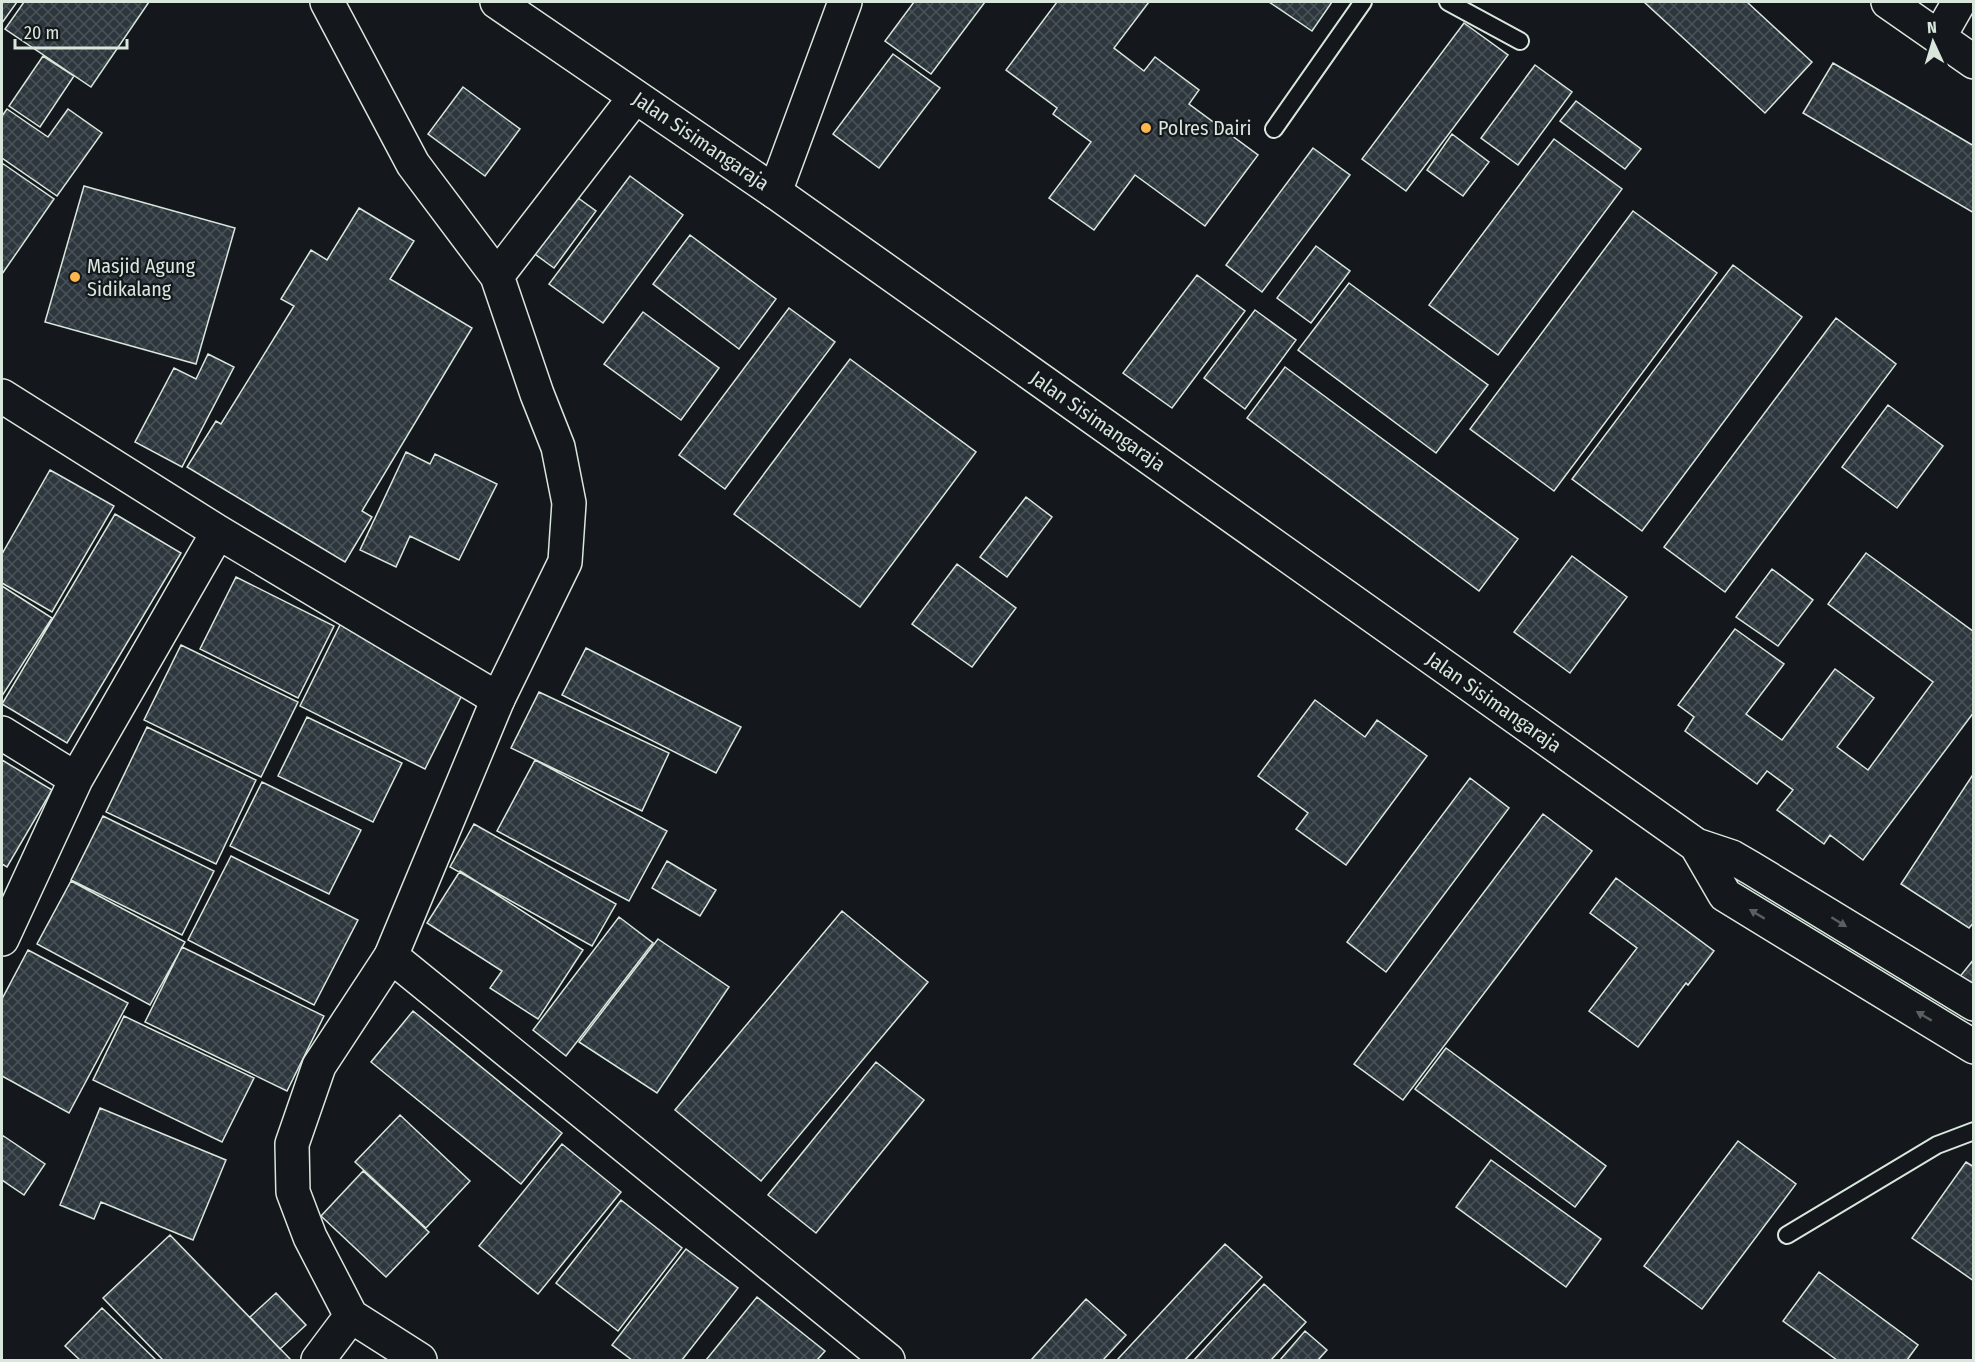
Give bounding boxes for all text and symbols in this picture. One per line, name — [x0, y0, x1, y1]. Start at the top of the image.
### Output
scale bar — [15, 12, 128, 50]
north arrow — [1903, 12, 1963, 72]
text: N — [1927, 18, 1937, 37]
text: 20 m — [24, 22, 59, 44]
street label: Jalan Sisimangaraja — [628, 87, 774, 195]
place label: Polres Dairi — [1158, 116, 1251, 140]
marker: Polres Dairi — [1139, 121, 1153, 135]
place label: Masjid Agung Sidikalang — [87, 254, 196, 301]
marker: Masjid Agung Sidikalang — [68, 270, 82, 284]
street label: Jalan Sisimangaraja — [1026, 366, 1170, 476]
street label: Jalan Sisimangaraja — [1422, 647, 1566, 757]
one-way arrow — [1749, 909, 1765, 920]
one-way arrow — [1831, 916, 1847, 927]
one-way arrow — [1916, 1011, 1932, 1022]

